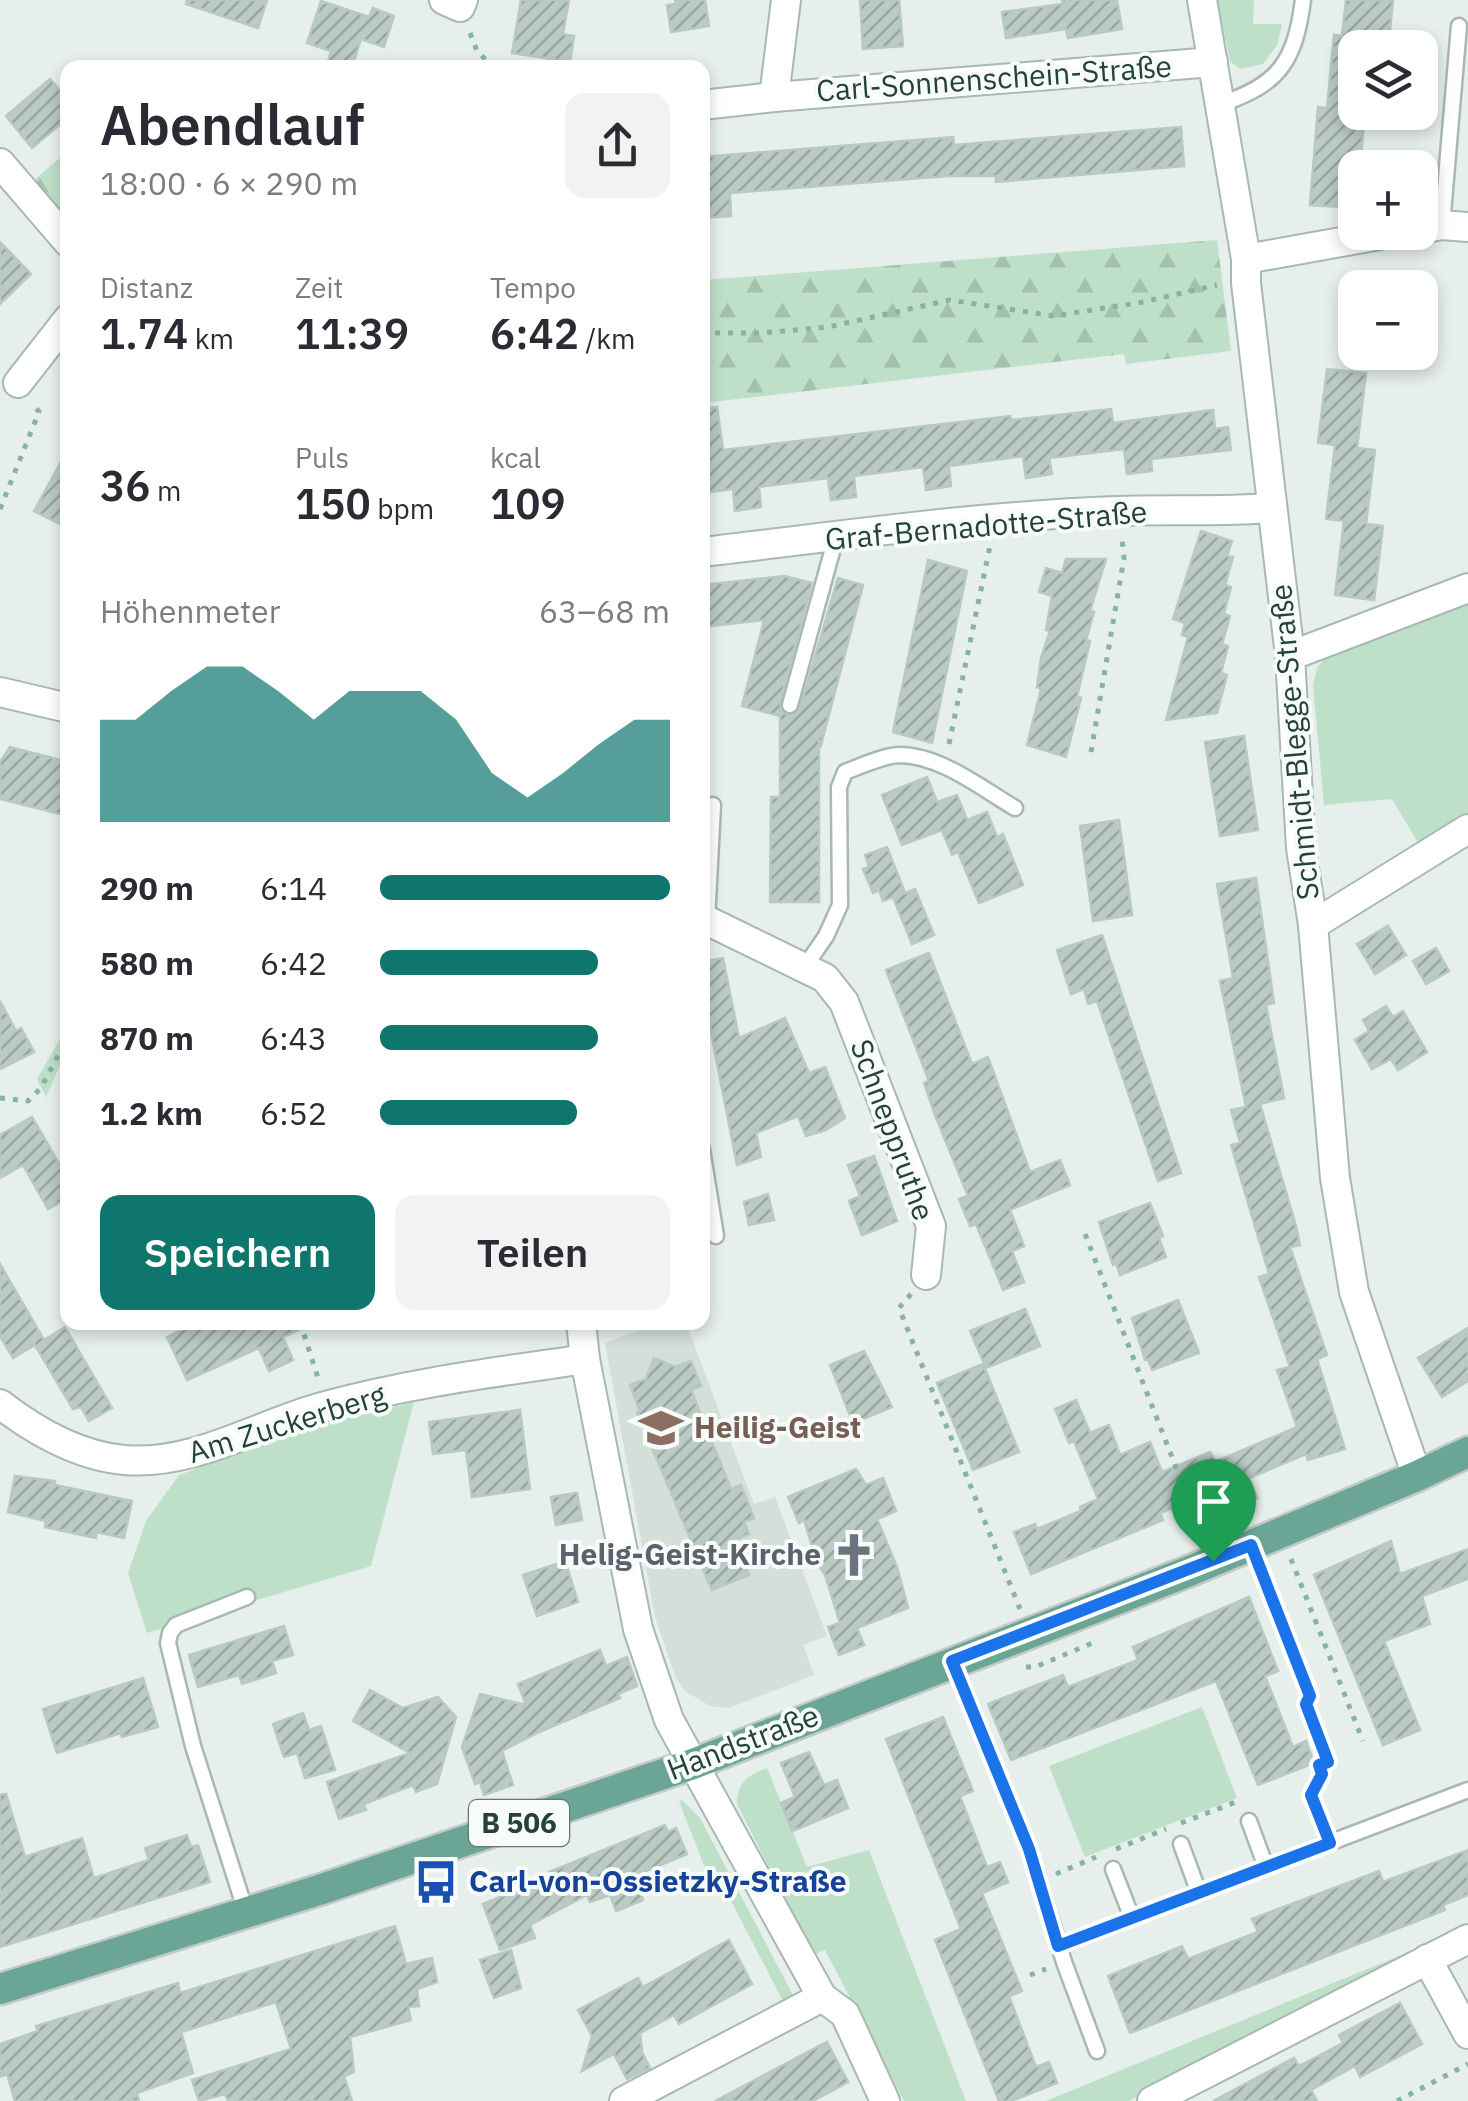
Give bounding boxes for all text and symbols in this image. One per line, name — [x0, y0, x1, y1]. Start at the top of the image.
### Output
map controls — [1338, 30, 1438, 370]
button: layers — [1338, 30, 1438, 130]
street label: Carl-Sonnenschein-Straße — [815, 46, 1173, 109]
text: Abendlauf — [100, 89, 365, 160]
button: share — [565, 93, 670, 198]
button: + — [1338, 150, 1438, 250]
text: 18:00 · 6 × 290 m — [100, 162, 358, 204]
text: Distanz — [100, 269, 193, 306]
text: Zeit — [295, 269, 343, 306]
text: Tempo — [490, 269, 576, 306]
button: − — [1338, 270, 1438, 370]
text: 1.74 — [100, 306, 188, 361]
text: 11:39 — [295, 306, 409, 361]
text: 6:42 — [490, 306, 579, 361]
text: km — [188, 320, 234, 357]
text: /km — [579, 320, 636, 357]
text: Puls — [295, 439, 349, 476]
text: kcal — [490, 439, 541, 476]
text: 36 — [100, 458, 150, 513]
text: m — [150, 472, 181, 509]
text: 150 — [295, 476, 371, 531]
text: 109 — [490, 476, 566, 531]
text: bpm — [371, 490, 434, 527]
street label: Graf-Bernadotte-Straße — [823, 491, 1149, 558]
street label: Schmidt-Blegge-Straße — [1260, 583, 1327, 902]
text: Höhenmeter — [100, 590, 280, 632]
text: 63–68 m — [539, 590, 670, 632]
text: 290 m — [100, 867, 194, 909]
text: 6:14 — [260, 867, 327, 909]
text: 580 m — [100, 942, 194, 984]
text: 6:42 — [260, 942, 327, 984]
text: 870 m — [100, 1017, 194, 1059]
text: 6:43 — [260, 1017, 327, 1059]
street label: Schneppruthe — [843, 1034, 944, 1225]
text: 1.2 km — [100, 1092, 203, 1134]
text: 6:52 — [260, 1092, 327, 1134]
button: Speichern — [100, 1195, 375, 1310]
button: Teilen — [395, 1195, 670, 1310]
street label: Am Zuckerberg — [183, 1374, 390, 1471]
school or university icon: Heilig-Geist — [637, 1404, 685, 1452]
place label: Heilig-Geist — [694, 1407, 861, 1446]
pin — [1171, 1459, 1256, 1562]
icon: arrive — [1186, 1474, 1241, 1529]
church icon: Helig-Geist-Kirche — [830, 1531, 878, 1579]
place label: Helig-Geist-Kirche — [559, 1534, 821, 1573]
street label: Handstraße — [661, 1695, 824, 1788]
road number: B 506 — [469, 1800, 569, 1846]
bus stop icon: Carl-von-Ossietzky-Straße — [412, 1858, 460, 1906]
place label: Carl-von-Ossietzky-Straße — [469, 1861, 847, 1900]

